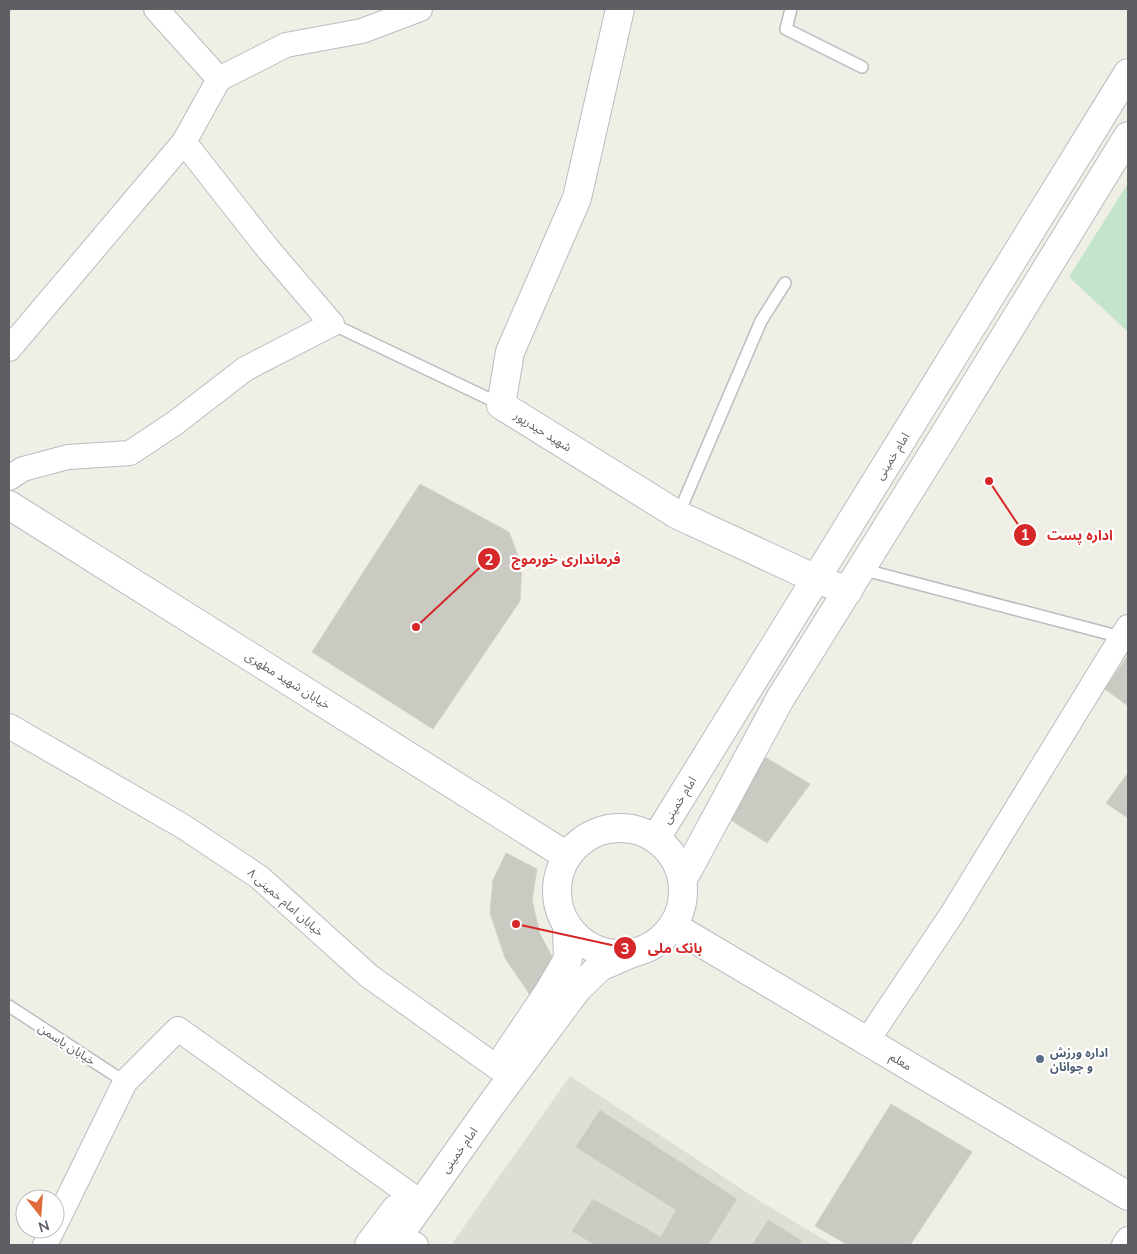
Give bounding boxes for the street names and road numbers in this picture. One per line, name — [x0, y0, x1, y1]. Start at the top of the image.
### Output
street label: شهید حیدرپور — [510, 407, 575, 456]
street label: امام خمینی — [872, 429, 914, 484]
street label: خیابان شهید مطهری — [243, 648, 333, 712]
street label: امام خمینی — [659, 773, 701, 828]
street label: خیابان امام خمینی ۸ — [243, 865, 327, 941]
street label: خیابان یاسمن — [36, 1020, 98, 1068]
street label: معلم — [886, 1049, 915, 1075]
street label: امام خمینی — [437, 1124, 482, 1177]

